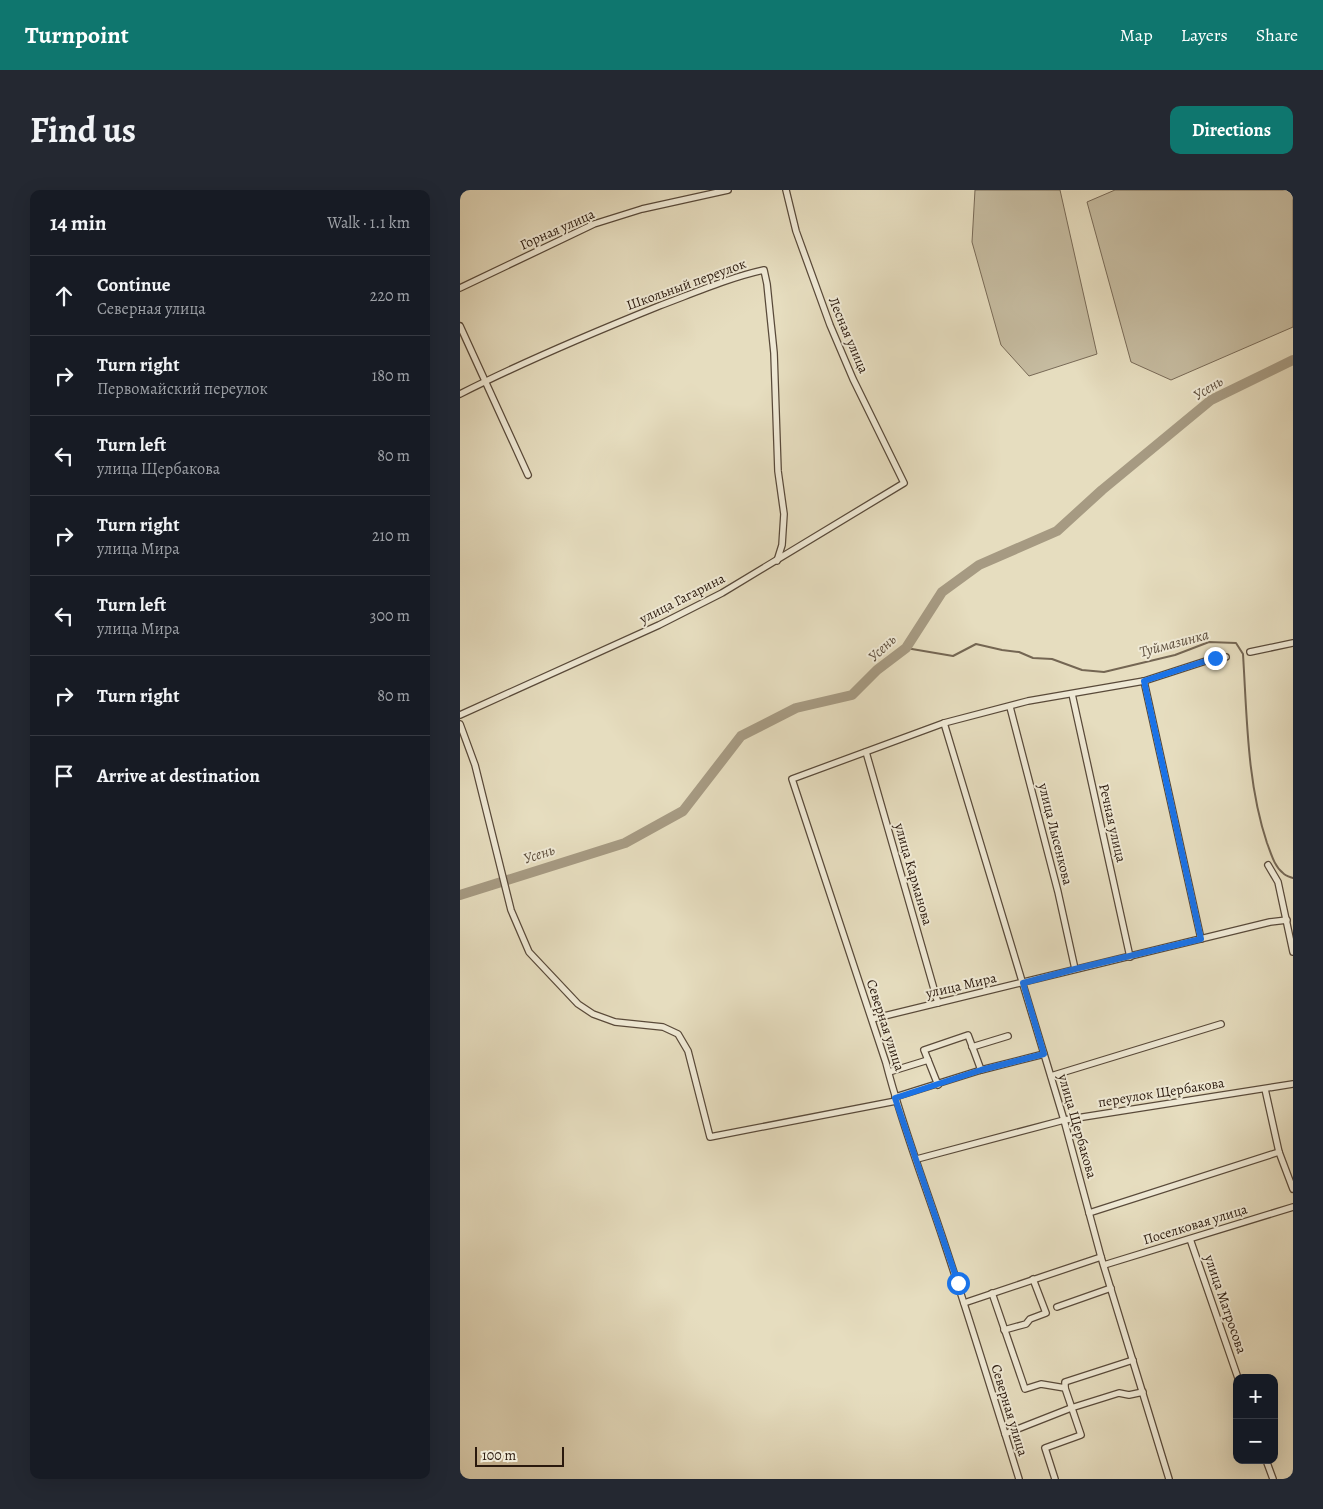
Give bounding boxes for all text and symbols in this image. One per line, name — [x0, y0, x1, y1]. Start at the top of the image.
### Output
text: Turnpoint — [25, 19, 129, 51]
text: Map — [1120, 23, 1153, 47]
text: Layers — [1181, 23, 1228, 47]
text: Share — [1256, 23, 1298, 47]
text: Find us — [30, 106, 136, 154]
button: Directions — [1170, 106, 1293, 154]
street label: Горная улица — [517, 204, 598, 254]
text: 14 min — [50, 209, 107, 237]
text: Walk · 1.1 km — [327, 212, 410, 234]
street label: Школьный переулок — [624, 254, 749, 315]
text: Continue — [97, 272, 171, 298]
icon: ahead — [50, 282, 78, 310]
text: 220 m — [370, 285, 410, 307]
street label: Лесная улица — [824, 294, 873, 377]
text: Северная улица — [97, 298, 206, 320]
text: Turn right — [97, 352, 179, 378]
icon: right — [50, 362, 78, 390]
text: 180 m — [372, 365, 410, 387]
water label: Усень — [1189, 371, 1227, 405]
text: Первомайский переулок — [97, 378, 268, 400]
text: Turn left — [97, 432, 166, 458]
icon: left — [50, 442, 78, 470]
text: 80 m — [377, 445, 410, 467]
text: улица Щербакова — [97, 458, 220, 480]
text: Turn right — [97, 512, 179, 538]
icon: right — [50, 522, 78, 550]
text: 210 m — [372, 525, 410, 547]
text: улица Мира — [97, 538, 180, 560]
street label: улица Гагарина — [635, 569, 729, 629]
text: Turn left — [97, 592, 166, 618]
icon: left — [50, 602, 78, 630]
text: 300 m — [370, 605, 410, 627]
text: улица Мира — [97, 618, 180, 640]
water label: Туймазинка — [1137, 624, 1211, 662]
water label: Усень — [864, 630, 900, 666]
route end — [1204, 647, 1227, 670]
icon: right — [50, 682, 78, 710]
text: Turn right — [97, 683, 179, 709]
text: 80 m — [377, 685, 410, 707]
icon: arrive — [50, 762, 78, 790]
text: Arrive at destination — [97, 763, 260, 789]
street label: улица Лысенкова — [1033, 780, 1077, 888]
street label: Речная улица — [1094, 782, 1131, 865]
street label: улица Карманова — [890, 820, 937, 928]
water label: Усень — [521, 840, 557, 868]
street label: улица Мира — [923, 968, 999, 1003]
street label: Северная улица — [862, 977, 909, 1074]
street label: улица Щербакова — [1053, 1071, 1102, 1181]
street label: переулок Щербакова — [1097, 1073, 1226, 1112]
street label: Поселковая улица — [1141, 1199, 1250, 1249]
street label: улица Матросова — [1199, 1251, 1252, 1357]
route start — [947, 1272, 970, 1295]
street label: Северная улица — [987, 1362, 1033, 1459]
map controls — [1233, 1374, 1278, 1464]
button: + — [1233, 1374, 1278, 1419]
button: − — [1233, 1419, 1278, 1464]
scale bar — [475, 1444, 564, 1467]
text: 100 m — [482, 1446, 516, 1465]

